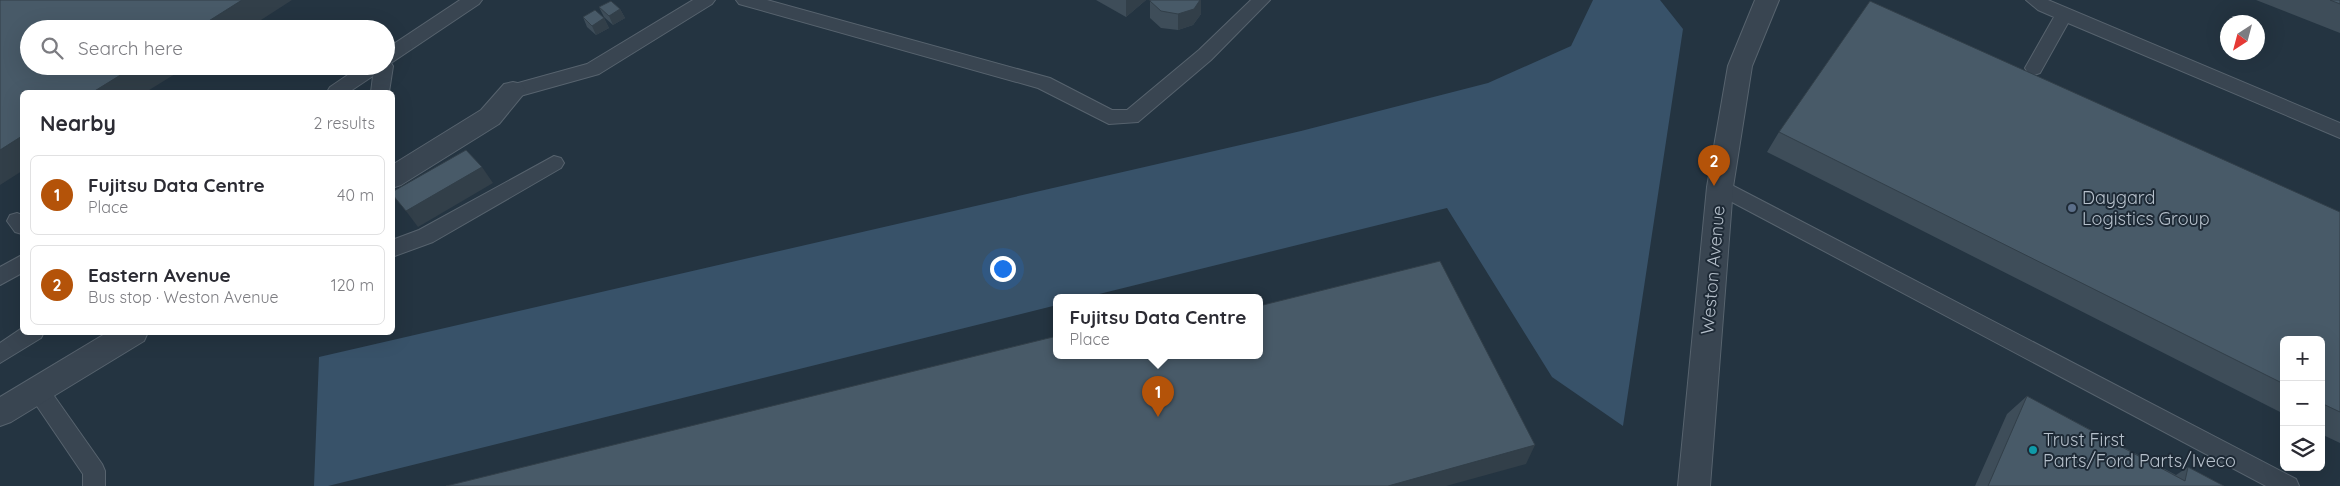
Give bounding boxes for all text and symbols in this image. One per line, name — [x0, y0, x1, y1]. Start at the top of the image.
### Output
north arrow — [2220, 15, 2265, 60]
search box — [20, 20, 395, 75]
icon: search — [38, 34, 66, 62]
text: Search here — [78, 36, 183, 60]
text: Nearby — [40, 110, 116, 136]
text: 2 results — [313, 113, 375, 133]
pin: 2 — [1698, 145, 1730, 186]
text: Fujitsu Data Centre — [88, 173, 265, 197]
text: 1 — [54, 185, 60, 205]
text: 40 m — [337, 185, 374, 205]
place label: Daygard Logistics Group — [2082, 186, 2210, 230]
text: Place — [88, 197, 128, 217]
marker: Daygard Logistics Group — [2066, 202, 2078, 214]
street label: Weston Avenue — [1695, 204, 1730, 335]
your location — [990, 256, 1016, 282]
text: Eastern Avenue — [88, 263, 231, 287]
text: 2 — [52, 275, 62, 295]
text: 120 m — [331, 275, 374, 295]
text: Bus stop · Weston Avenue — [88, 287, 279, 307]
popup — [1053, 294, 1263, 359]
text: Fujitsu Data Centre — [1070, 305, 1246, 329]
text: Place — [1070, 329, 1110, 349]
map controls — [2280, 336, 2325, 471]
button: + — [2280, 336, 2325, 381]
pin: 1 — [1142, 376, 1174, 417]
button: − — [2280, 381, 2325, 426]
button: layers — [2280, 426, 2325, 471]
place label: Trust First Parts/Ford Parts/Iveco — [2043, 428, 2236, 472]
marker: Trust First Parts/Ford Parts/Iveco — [2027, 444, 2039, 456]

